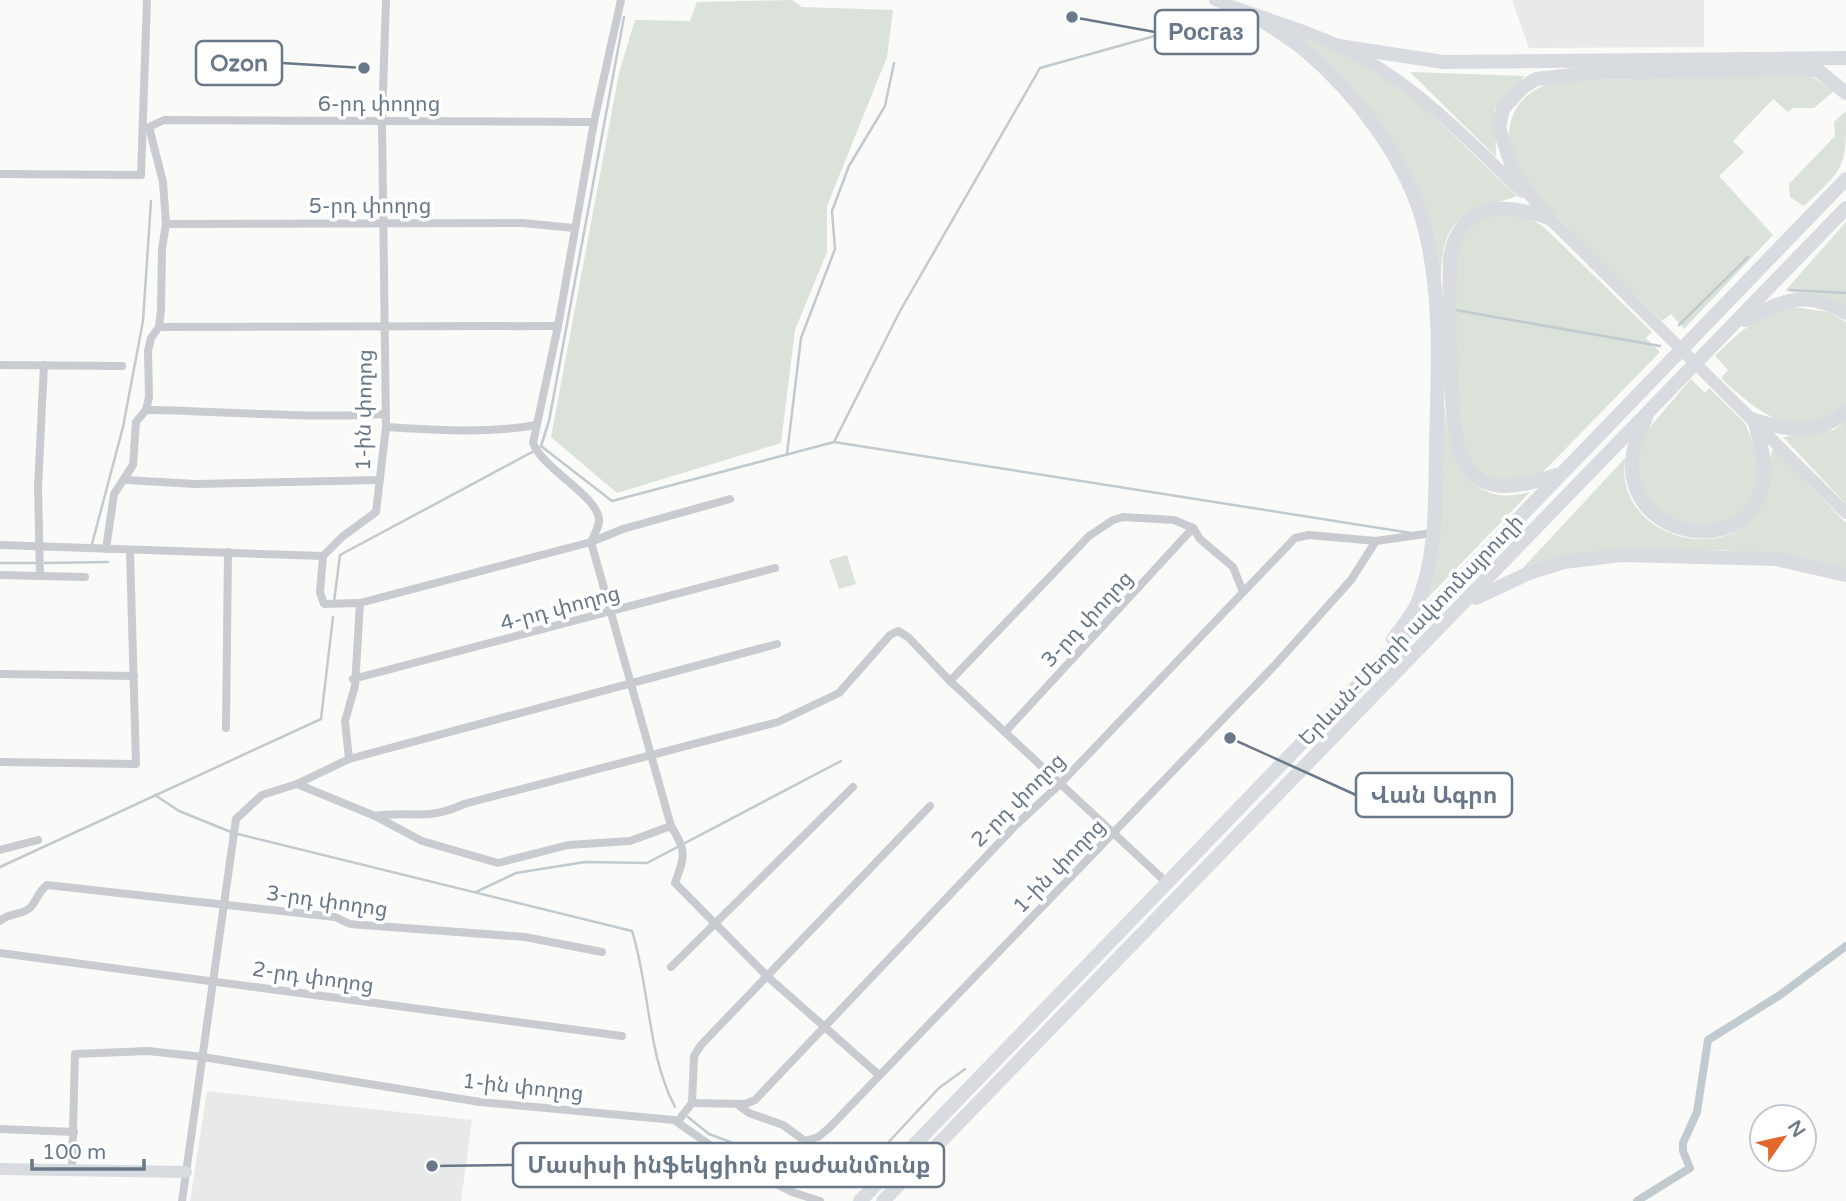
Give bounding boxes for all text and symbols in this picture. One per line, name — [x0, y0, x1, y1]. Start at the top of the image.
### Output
callout: Росгаз — [1155, 10, 1258, 54]
text: Росгаз — [1168, 19, 1244, 47]
callout: Ozon — [196, 41, 282, 85]
text: Ozon — [210, 50, 268, 78]
street label: 6-րդ փողոց — [318, 92, 440, 117]
street label: 5-րդ փողոց — [309, 194, 431, 219]
street label: 1-ին փողոց — [351, 349, 378, 471]
street label: Երևան-Մեղրի ավտոմայրուղի — [1294, 510, 1529, 751]
street label: 3-րդ փողոց — [1036, 566, 1138, 673]
street label: 4-րդ փողոց — [498, 581, 623, 636]
street label: 2-րդ փողոց — [966, 748, 1070, 852]
callout: Վան Ագրո — [1356, 773, 1512, 817]
text: Վան Ագրո — [1370, 782, 1498, 810]
street label: 1-ին փողոց — [1008, 814, 1111, 919]
street label: 3-րդ փողոց — [265, 881, 389, 922]
street label: 2-րդ փողոց — [251, 957, 375, 998]
street label: 1-ին փողոց — [461, 1069, 585, 1106]
north arrow — [1748, 1103, 1818, 1173]
text: N — [1783, 1117, 1810, 1142]
scale bar — [32, 1128, 144, 1172]
text: 100 m — [42, 1140, 106, 1165]
callout: Մասիսի ինֆեկցիոն բաժանմունք — [513, 1143, 944, 1187]
text: Մասիսի ինֆեկցիոն բաժանմունք — [527, 1152, 931, 1180]

